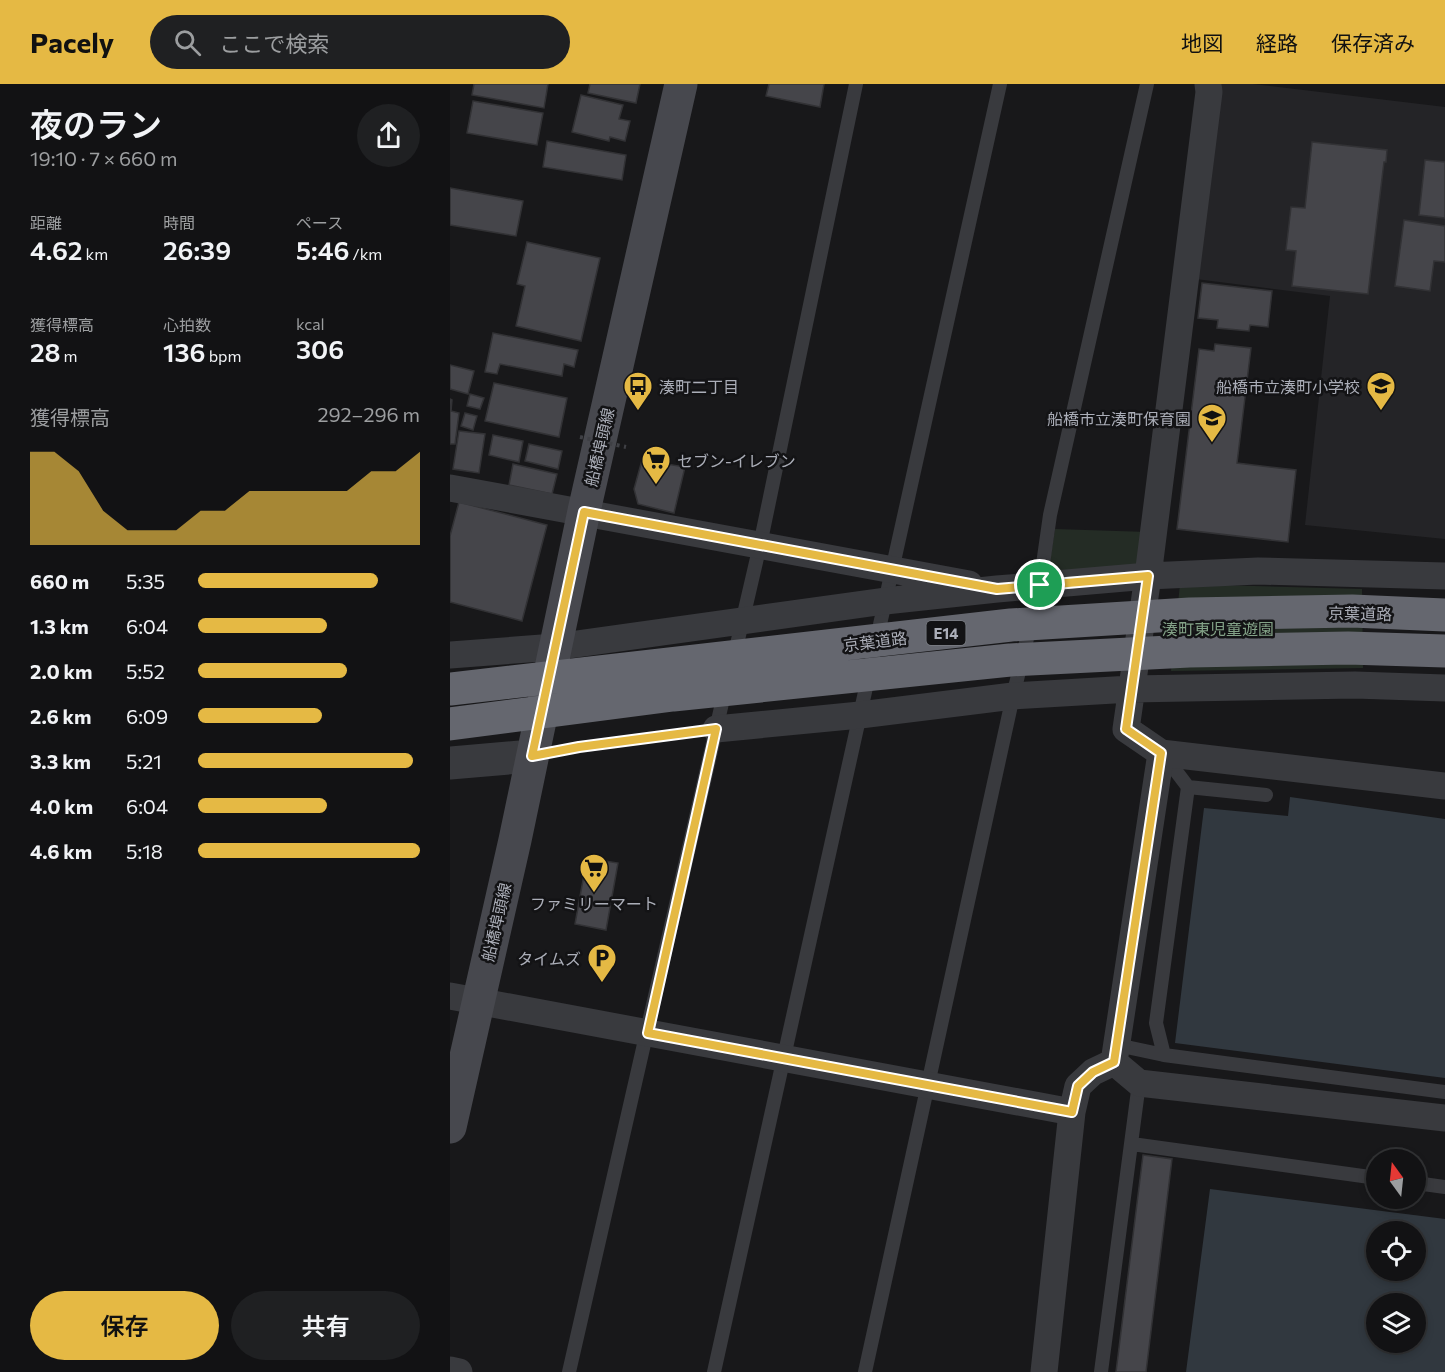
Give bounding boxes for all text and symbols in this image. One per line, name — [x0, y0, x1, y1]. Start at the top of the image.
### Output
search box — [150, 15, 570, 69]
text: Pacely — [30, 25, 114, 59]
icon: search — [171, 26, 204, 59]
text: ここで検索 — [219, 30, 329, 57]
text: 地図 — [1181, 30, 1223, 55]
text: 経路 — [1256, 30, 1298, 55]
text: 保存済み — [1331, 30, 1415, 55]
text: 夜のラン — [30, 103, 162, 144]
button: share — [357, 104, 420, 167]
text: 19:10 · 7 × 660 m — [30, 146, 178, 170]
text: 距離 — [30, 213, 62, 232]
text: 時間 — [163, 213, 195, 232]
text: ペース — [296, 213, 343, 232]
text: 4.62 — [30, 234, 82, 265]
text: 26:39 — [163, 234, 231, 265]
text: 5:46 — [296, 234, 350, 265]
text: km — [82, 244, 108, 263]
text: /km — [350, 244, 382, 263]
text: kcal — [296, 314, 325, 333]
text: 獲得標高 — [30, 315, 94, 334]
text: 心拍数 — [163, 315, 211, 334]
text: 306 — [296, 333, 344, 364]
text: 28 — [30, 336, 61, 367]
text: 136 — [163, 336, 206, 367]
text: m — [61, 346, 78, 365]
text: bpm — [206, 346, 242, 365]
bus stop icon: 湊町二丁目 — [622, 370, 654, 412]
school or university icon: 船橋市立湊町小学校 — [1365, 370, 1397, 412]
place label: 湊町二丁目 — [659, 377, 739, 396]
place label: 船橋市立湊町小学校 — [1216, 377, 1360, 396]
text: 292–296 m — [317, 402, 420, 426]
school or university icon: 船橋市立湊町保育園 — [1196, 402, 1228, 444]
text: 獲得標高 — [30, 405, 110, 429]
street label: 船橋埠頭線 — [581, 406, 617, 488]
place label: 船橋市立湊町保育園 — [1047, 409, 1191, 428]
supermarket icon: セブン-イレブン — [640, 444, 672, 486]
place label: セブン-イレブン — [677, 451, 796, 470]
pin — [1014, 559, 1065, 610]
icon: arrive — [1023, 568, 1056, 601]
text: 660 m — [30, 569, 89, 593]
text: 5:35 — [126, 569, 165, 593]
street label: 京葉道路 — [1328, 603, 1392, 623]
text: 1.3 km — [30, 614, 89, 638]
text: 6:04 — [126, 614, 168, 638]
park label: 湊町東児童遊園 — [1162, 619, 1274, 638]
road number: E14 — [926, 621, 966, 645]
street label: 京葉道路 — [842, 628, 908, 654]
text: 2.0 km — [30, 659, 92, 683]
text: 5:52 — [126, 659, 165, 683]
text: 2.6 km — [30, 704, 91, 728]
text: 6:09 — [126, 704, 168, 728]
text: 3.3 km — [30, 749, 91, 773]
text: 5:21 — [126, 749, 162, 773]
text: 4.0 km — [30, 794, 93, 818]
text: 6:04 — [126, 794, 168, 818]
text: 4.6 km — [30, 839, 92, 863]
text: 5:18 — [126, 839, 163, 863]
supermarket icon: ファミリーマート — [578, 852, 610, 894]
street label: 船橋埠頭線 — [478, 881, 514, 963]
place label: ファミリーマート — [530, 894, 658, 913]
parking icon: タイムズ — [586, 942, 618, 984]
place label: タイムズ — [517, 949, 581, 968]
north arrow — [1366, 1149, 1426, 1209]
map controls — [1366, 1149, 1426, 1353]
button: locate — [1366, 1221, 1426, 1281]
button: 保存 — [30, 1291, 219, 1360]
button: 共有 — [231, 1291, 420, 1360]
button: layers — [1366, 1293, 1426, 1353]

